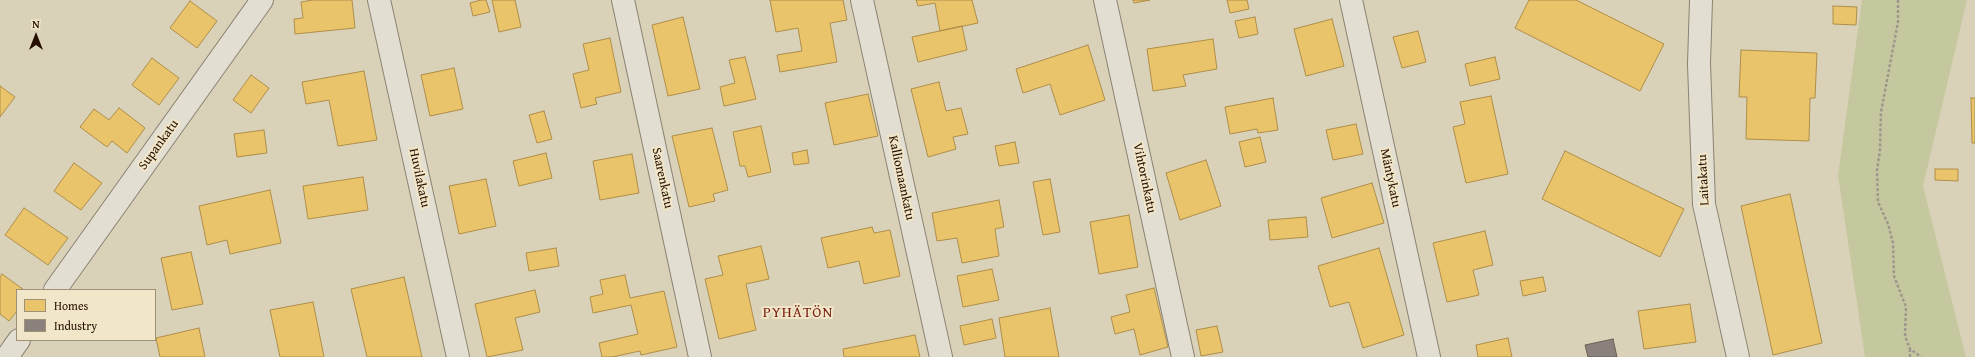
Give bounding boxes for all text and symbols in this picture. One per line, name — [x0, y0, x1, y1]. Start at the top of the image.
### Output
north arrow — [16, 16, 56, 56]
text: N — [32, 16, 40, 32]
street label: Supankatu — [136, 117, 182, 173]
street label: Kalliomaankatu — [884, 134, 918, 222]
street label: Vihtorinkatu — [1129, 141, 1159, 215]
street label: Saarenkatu — [648, 146, 676, 210]
street label: Huvilakatu — [405, 147, 433, 209]
street label: Mäntykatu — [1376, 147, 1404, 209]
street label: Laitakatu — [1695, 154, 1713, 206]
legend — [16, 289, 156, 341]
text: Homes — [54, 297, 88, 314]
district label: PYHÄTÖN — [763, 304, 833, 322]
text: Industry — [54, 317, 97, 334]

